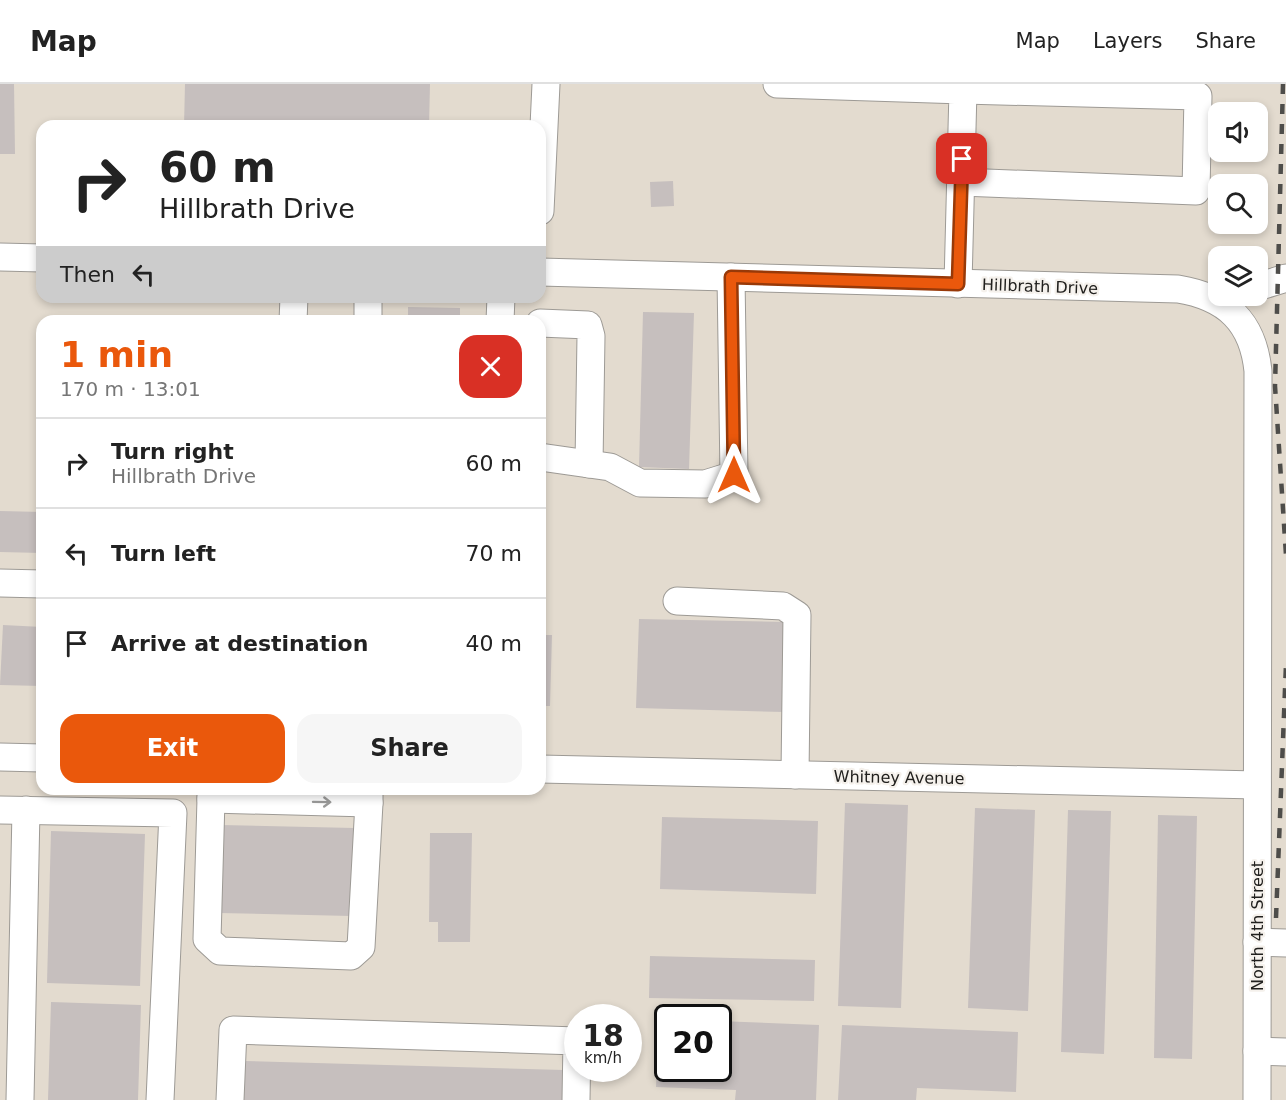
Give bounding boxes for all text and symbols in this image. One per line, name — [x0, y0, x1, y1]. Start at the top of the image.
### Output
text: Map — [30, 25, 97, 58]
text: Map — [1016, 29, 1060, 53]
text: Layers — [1093, 29, 1162, 53]
text: Share — [1195, 29, 1256, 53]
map controls — [1208, 102, 1268, 306]
button: sound — [1208, 102, 1268, 162]
pin — [936, 133, 987, 184]
icon: arrive — [945, 142, 978, 175]
text: 60 m — [159, 143, 276, 192]
icon: right — [60, 144, 138, 222]
button: search — [1208, 174, 1268, 234]
text: Hillbrath Drive — [159, 193, 355, 224]
button: layers — [1208, 246, 1268, 306]
icon: left — [127, 258, 160, 291]
text: Then — [60, 262, 115, 287]
street label: Hillbrath Drive — [982, 275, 1098, 298]
text: 1 min — [60, 334, 173, 375]
button: close — [459, 335, 522, 398]
text: 170 m · 13:01 — [60, 377, 201, 401]
text: Turn right — [111, 439, 234, 464]
position arrow — [702, 443, 766, 507]
icon: right — [60, 447, 93, 480]
text: 60 m — [466, 451, 522, 476]
text: Hillbrath Drive — [111, 464, 256, 488]
icon: left — [60, 537, 93, 570]
text: Turn left — [111, 541, 216, 566]
text: 70 m — [466, 541, 522, 566]
icon: arrive — [60, 627, 93, 660]
text: Arrive at destination — [111, 631, 368, 656]
text: 40 m — [466, 631, 522, 656]
button: Exit — [60, 714, 285, 783]
button: Share — [297, 714, 522, 783]
street label: Whitney Avenue — [833, 767, 964, 788]
one-way arrow — [311, 796, 331, 807]
street label: North 4th Street — [1248, 861, 1267, 991]
speed limit sign: 20 — [654, 1004, 732, 1082]
text: 18 — [582, 1018, 624, 1053]
text: km/h — [584, 1049, 622, 1067]

